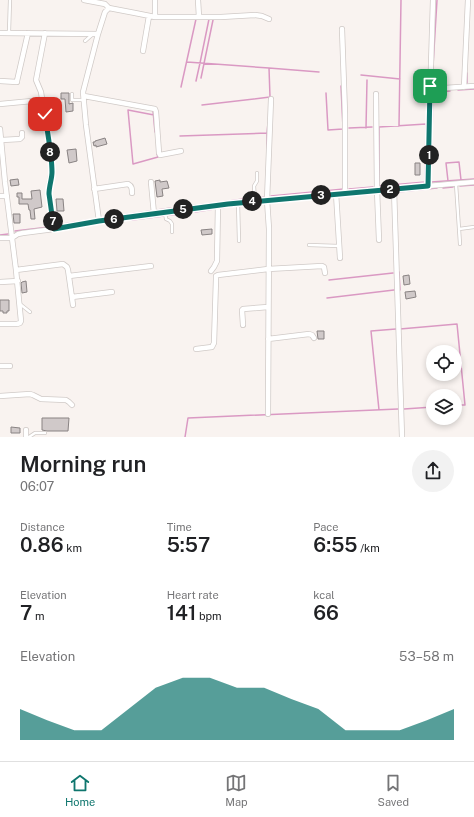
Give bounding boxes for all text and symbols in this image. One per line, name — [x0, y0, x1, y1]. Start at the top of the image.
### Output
pin — [413, 69, 447, 103]
icon: arrive — [419, 75, 441, 97]
pin — [28, 97, 62, 131]
icon: check — [34, 103, 56, 125]
pin: 8 — [40, 142, 60, 162]
pin: 1 — [419, 145, 439, 165]
text: 8 — [46, 146, 54, 158]
text: 1 — [427, 149, 431, 161]
pin: 2 — [380, 179, 400, 199]
text: 2 — [387, 183, 394, 195]
pin: 3 — [311, 185, 331, 205]
text: 3 — [317, 189, 325, 201]
pin: 4 — [242, 191, 262, 211]
text: 4 — [248, 195, 256, 207]
pin: 5 — [173, 199, 193, 219]
text: 5 — [179, 203, 187, 215]
pin: 6 — [104, 209, 124, 229]
pin: 7 — [43, 211, 63, 231]
text: 6 — [110, 213, 118, 225]
text: 7 — [50, 215, 56, 227]
map controls — [426, 345, 462, 425]
button: locate — [426, 345, 462, 381]
button: layers — [426, 389, 462, 425]
button: share — [412, 450, 454, 492]
text: Morning run — [20, 451, 146, 477]
text: 06:07 — [20, 479, 54, 494]
text: Distance — [20, 521, 65, 533]
text: Time — [167, 521, 192, 533]
text: Pace — [313, 521, 338, 533]
text: 0.86 — [20, 533, 64, 557]
text: 5:57 — [167, 533, 210, 557]
text: 6:55 — [313, 533, 358, 557]
text: km — [64, 542, 82, 554]
text: /km — [358, 542, 380, 554]
text: Elevation — [20, 589, 67, 601]
text: Heart rate — [167, 589, 219, 601]
text: kcal — [313, 589, 335, 601]
text: 7 — [20, 601, 32, 625]
text: 141 — [167, 601, 196, 625]
text: 66 — [313, 601, 339, 625]
text: m — [32, 610, 45, 622]
text: bpm — [196, 610, 222, 622]
text: Elevation — [20, 649, 75, 664]
text: 53–58 m — [399, 649, 454, 664]
tab: Home — [65, 772, 95, 808]
tab: Map — [225, 772, 248, 808]
tab: Saved — [378, 772, 409, 808]

